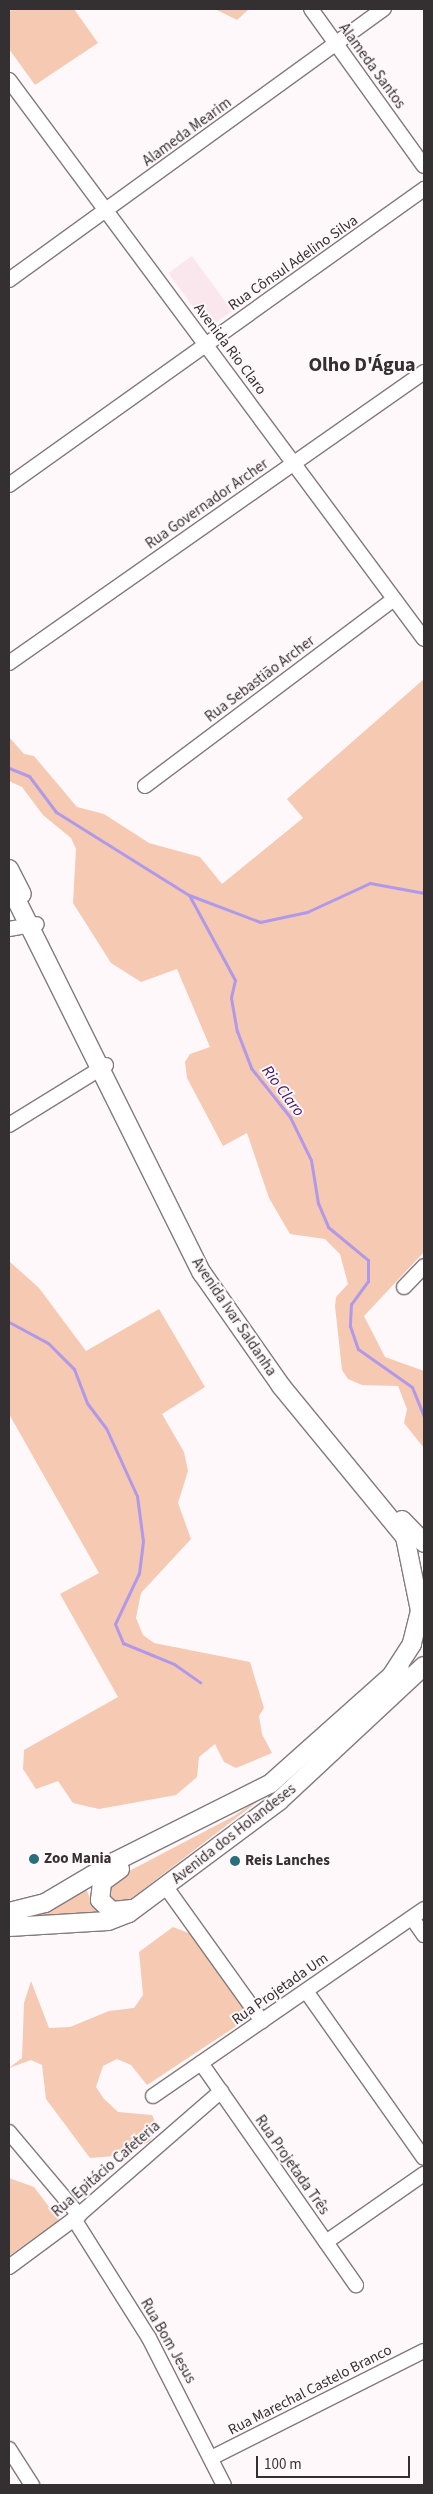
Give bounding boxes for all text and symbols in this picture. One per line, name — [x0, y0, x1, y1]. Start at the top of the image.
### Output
street label: Alameda Santos — [335, 20, 409, 112]
street label: Alameda Mearim — [139, 94, 235, 170]
street label: Rua Cônsul Adelino Silva — [225, 211, 361, 315]
street label: Avenida Rio Claro — [190, 300, 270, 398]
district label: Olho D'Água — [308, 353, 416, 377]
street label: Rua Governador Archer — [142, 455, 272, 553]
street label: Rua Sebastião Archer — [202, 632, 318, 726]
water label: Rio Claro — [258, 1062, 308, 1120]
street label: Avenida Ivar Saldanha — [188, 1254, 280, 1380]
street label: Avenida dos Holandeses — [168, 1780, 300, 1888]
place label: Zoo Mania — [44, 1850, 112, 1868]
place label: Reis Lanches — [245, 1852, 330, 1870]
marker: Zoo Mania — [28, 1853, 40, 1865]
marker: Reis Lanches — [229, 1855, 241, 1867]
street label: Rua Projetada Um — [228, 1949, 332, 2029]
street label: Rua Projetada Três — [251, 2112, 333, 2218]
street label: Rua Epitácio Cafeteria — [48, 2117, 164, 2221]
street label: Rua Bom Jesus — [136, 2295, 200, 2387]
street label: Rua Marechal Castelo Branco — [225, 2341, 395, 2439]
scale bar — [258, 2446, 412, 2478]
text: 100 m — [264, 2454, 302, 2475]

